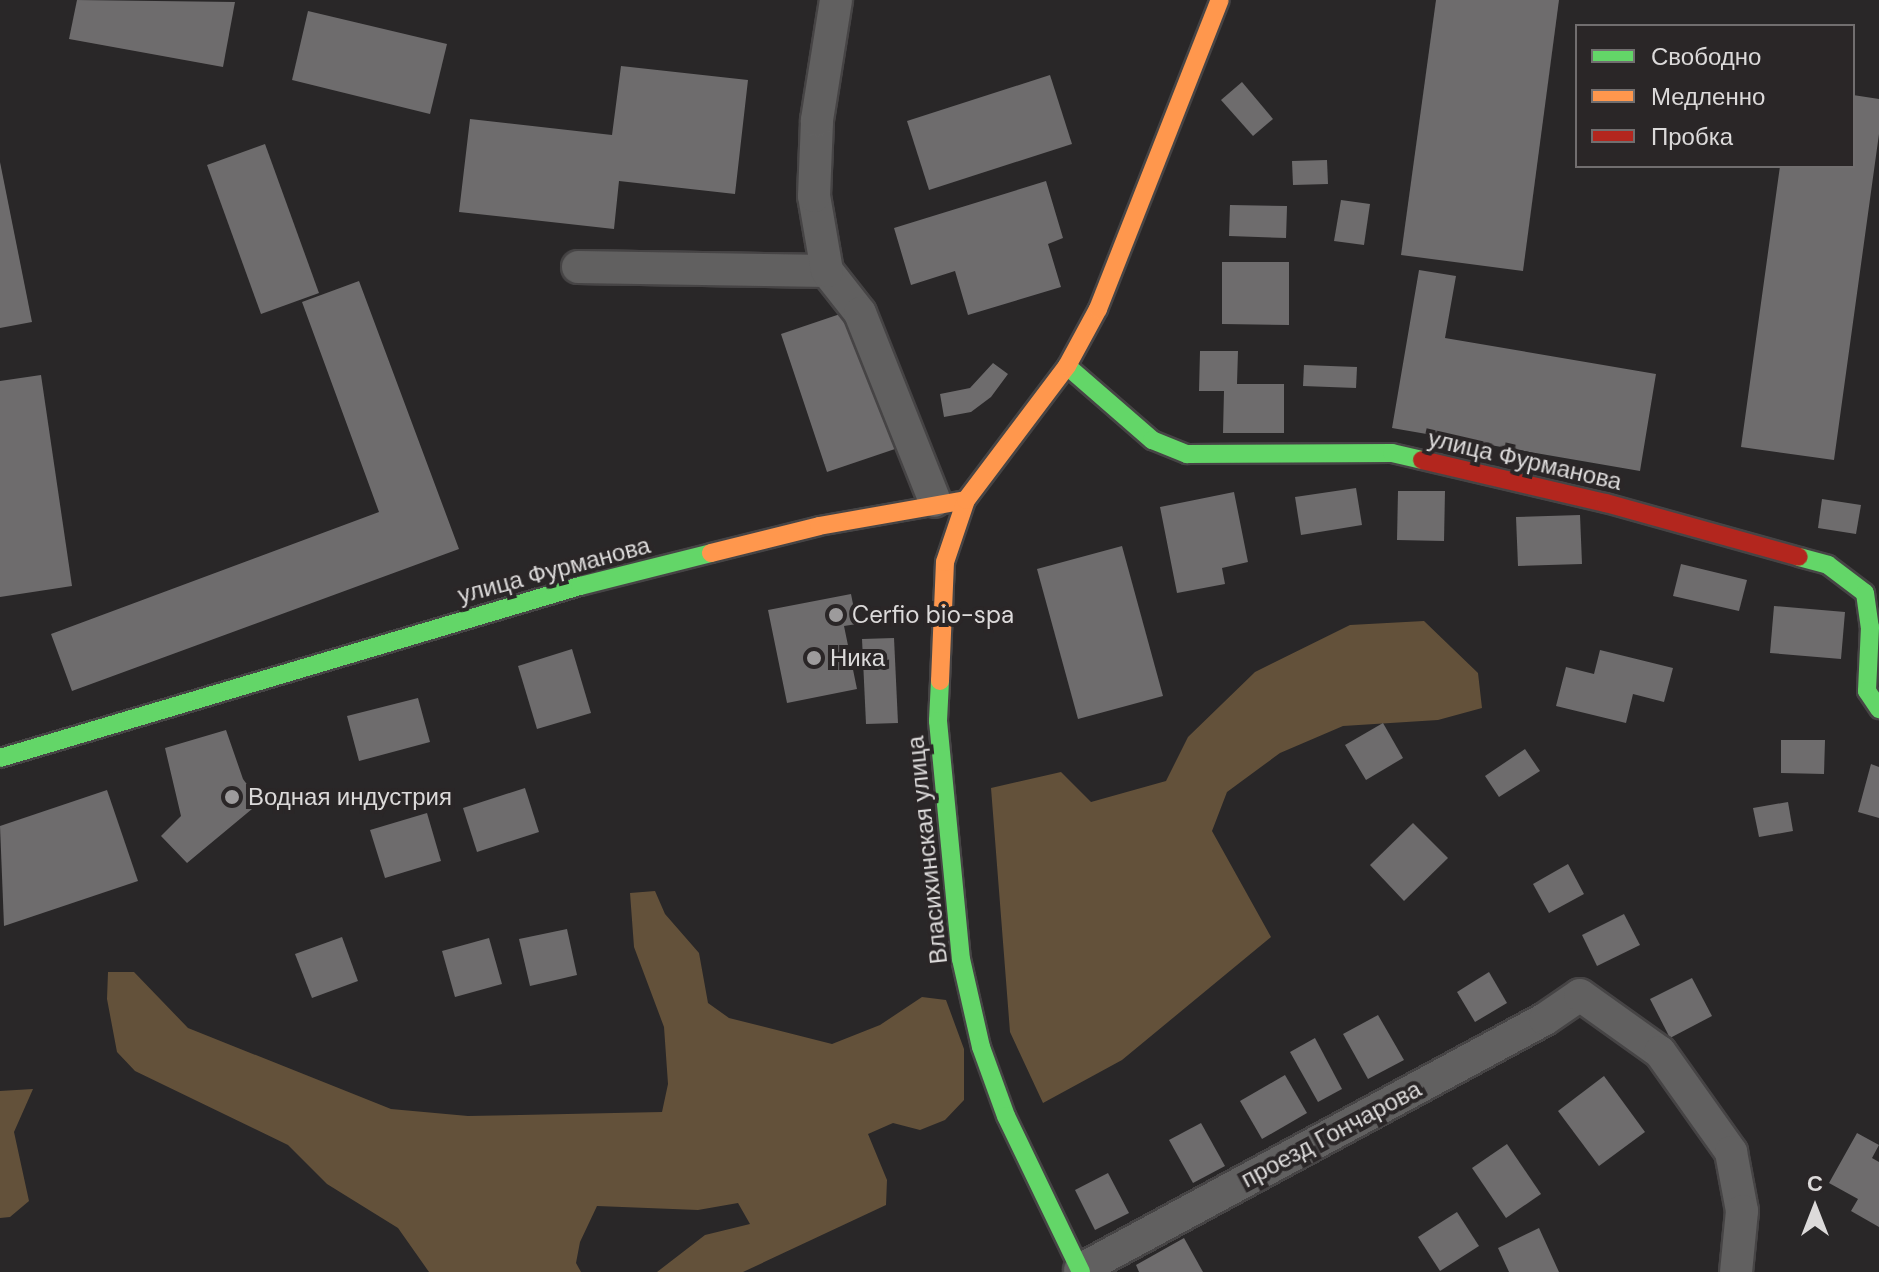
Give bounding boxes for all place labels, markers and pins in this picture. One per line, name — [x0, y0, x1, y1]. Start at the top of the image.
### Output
place label: Cerfio bio-spa — [852, 601, 1014, 629]
marker: Cerfio bio-spa — [827, 606, 845, 624]
place label: Ника — [830, 644, 885, 672]
marker: Ника — [805, 649, 823, 667]
place label: Водная индустрия — [248, 783, 452, 811]
marker: Водная индустрия — [223, 788, 241, 806]

